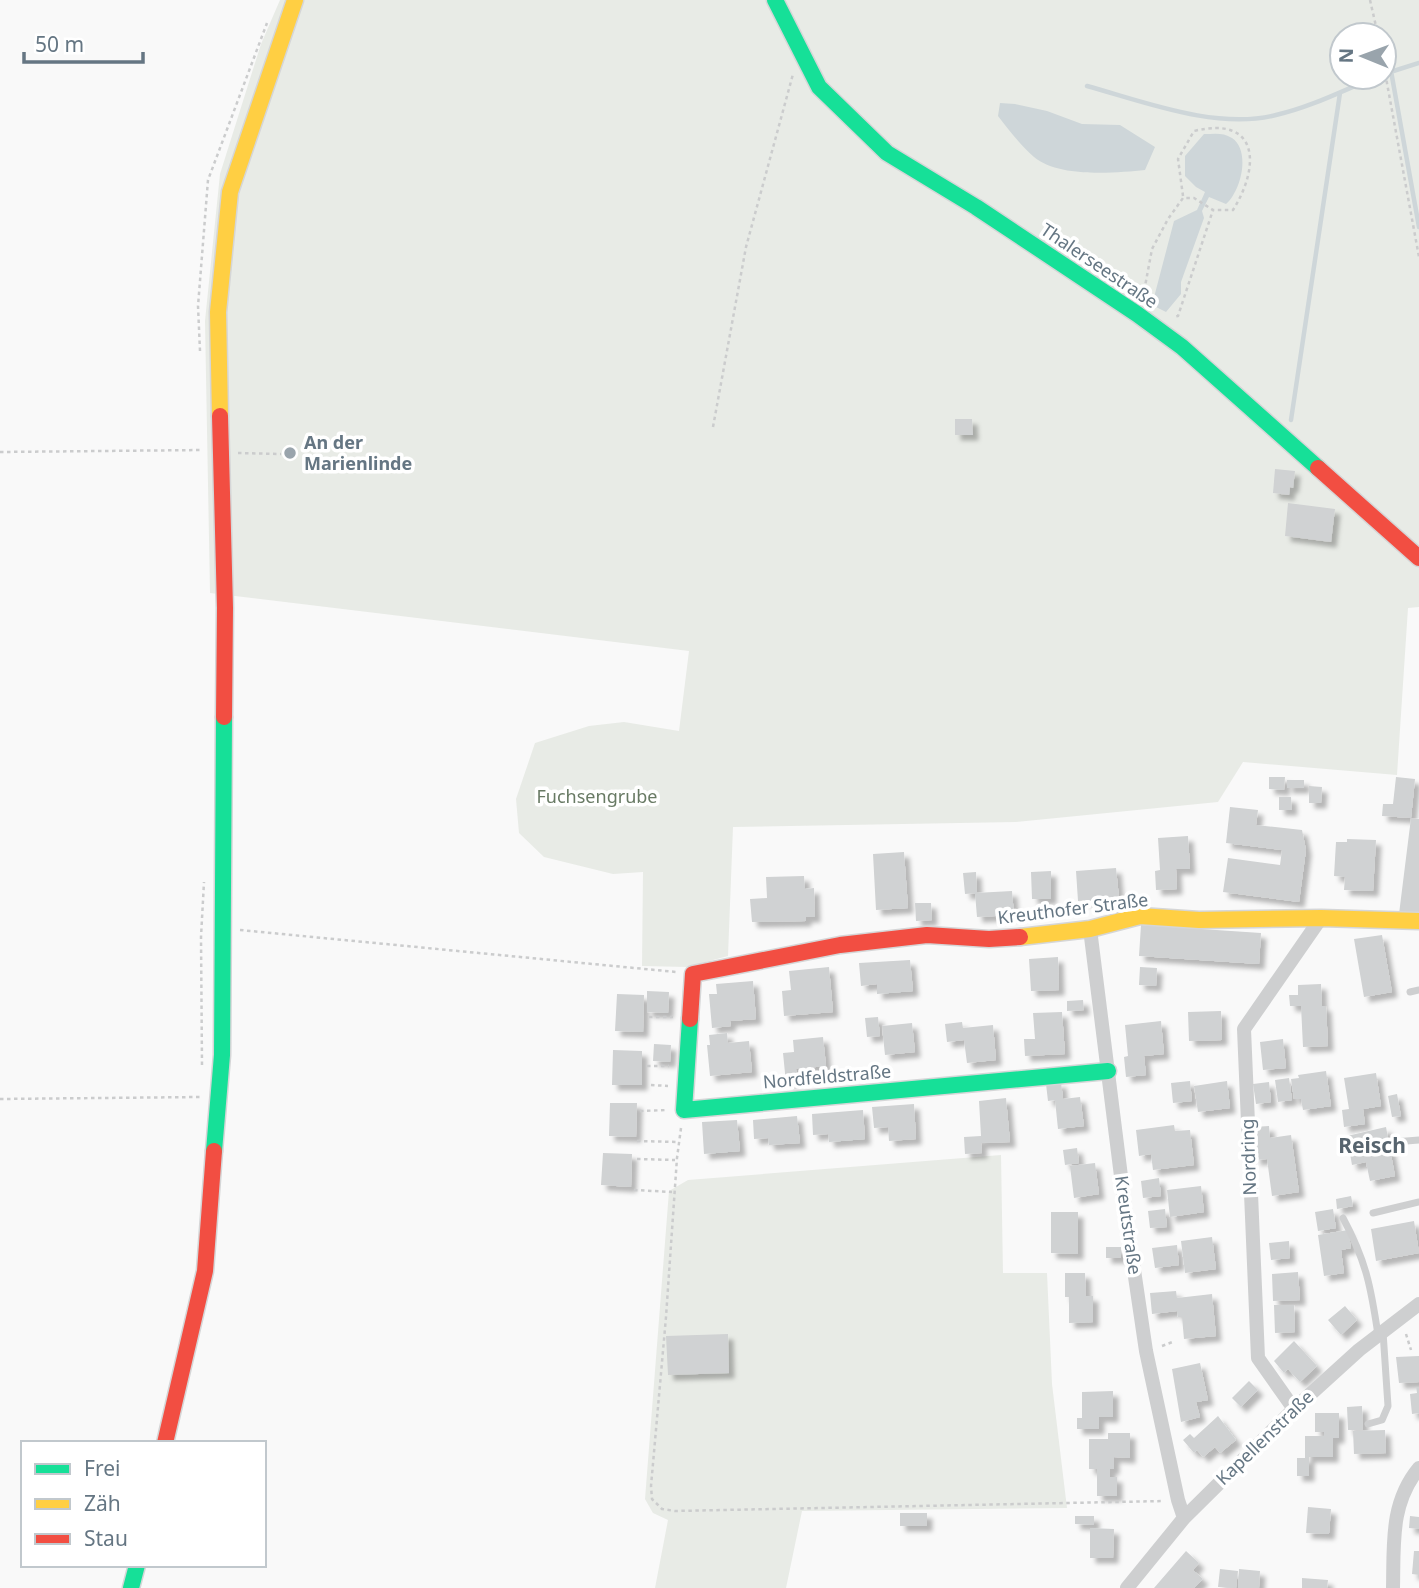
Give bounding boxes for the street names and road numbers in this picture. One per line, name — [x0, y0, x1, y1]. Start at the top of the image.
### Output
street label: Thalerseestraße — [1036, 217, 1163, 313]
street label: Kreuthofer Straße — [996, 887, 1150, 929]
street label: Nordfeldstraße — [762, 1058, 892, 1094]
street label: Nordring — [1235, 1118, 1261, 1196]
street label: Kreutstraße — [1110, 1174, 1148, 1276]
street label: Kapellenstraße — [1210, 1385, 1318, 1490]

